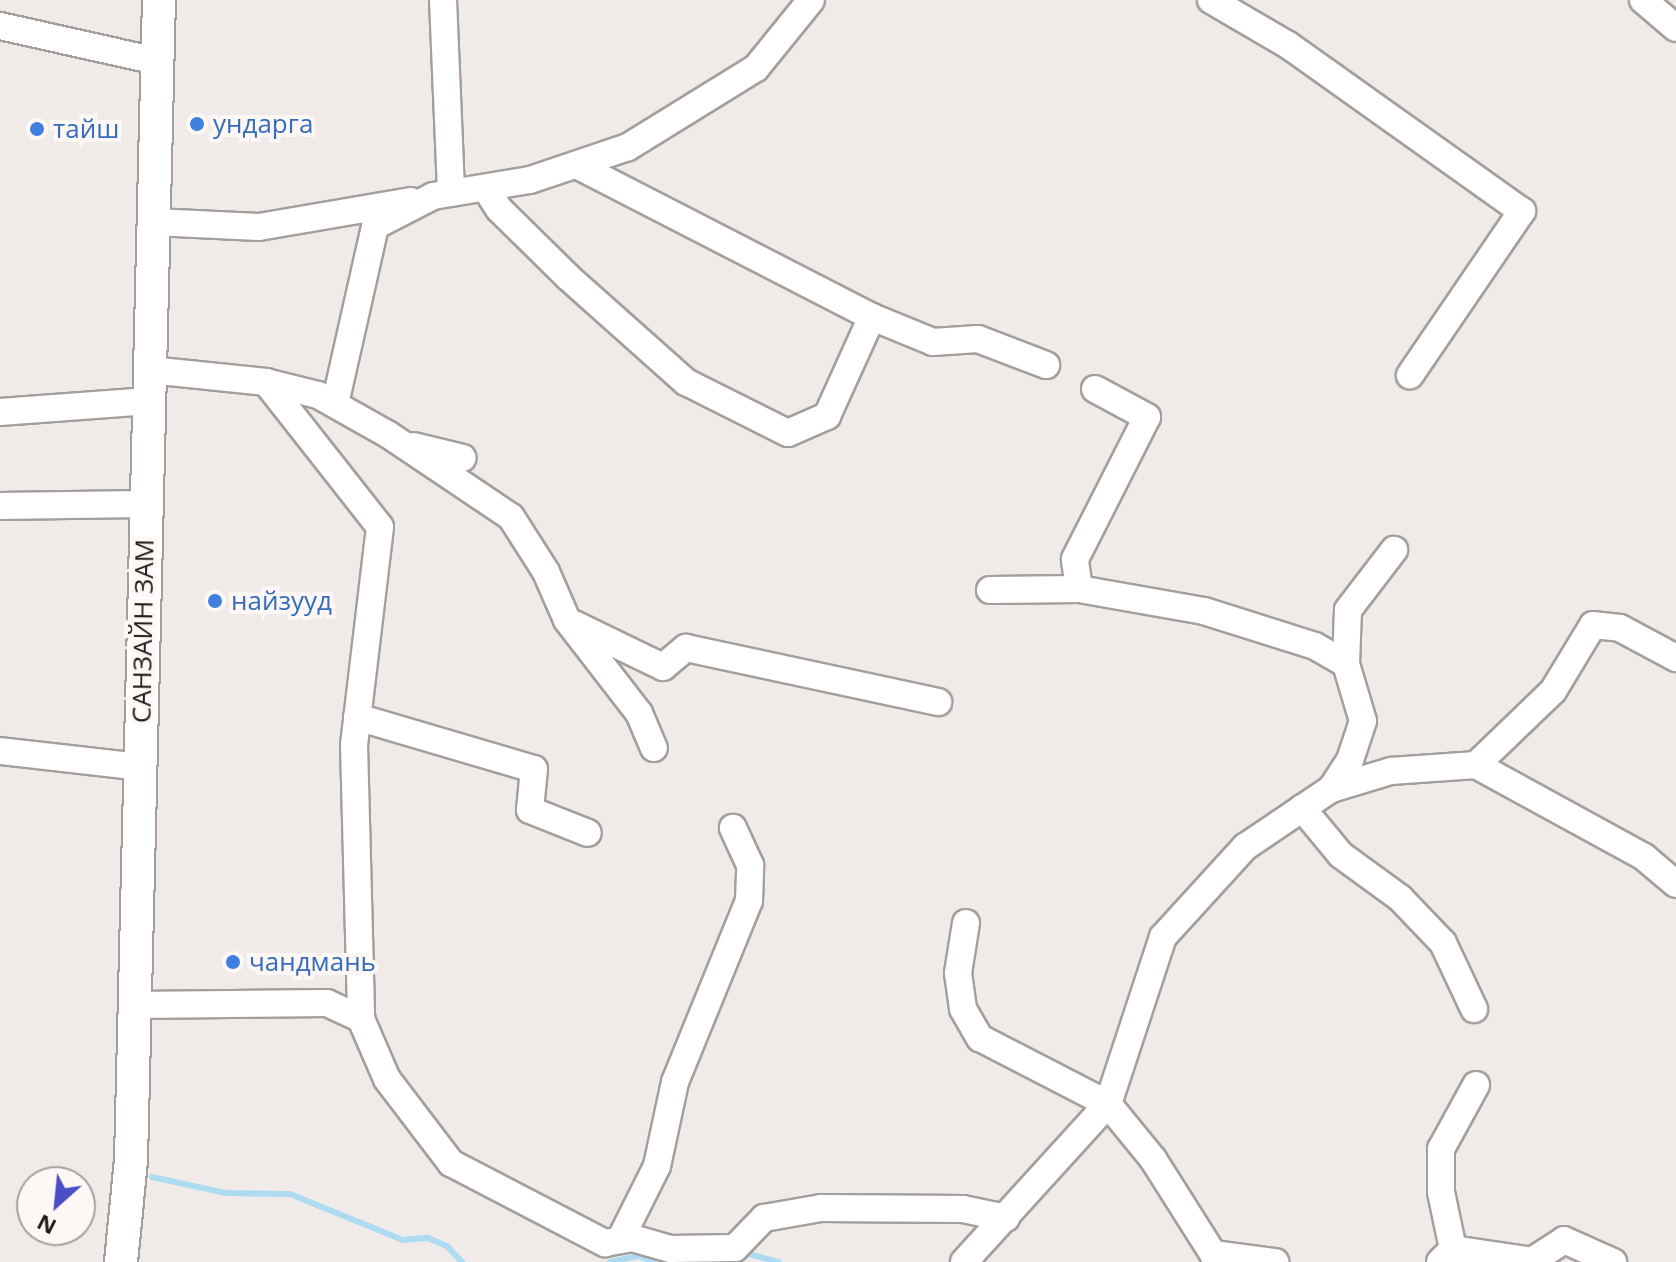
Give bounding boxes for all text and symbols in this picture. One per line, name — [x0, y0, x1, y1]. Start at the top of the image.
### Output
place label: ундарга — [213, 108, 313, 140]
place label: тайш — [53, 113, 119, 145]
marker: ундарга — [188, 115, 206, 133]
marker: тайш — [28, 120, 46, 138]
street label: САНЗАЙН ЗАМ — [126, 539, 160, 723]
place label: найзууд — [231, 585, 332, 617]
marker: найзууд — [206, 592, 224, 610]
place label: чандмань — [249, 946, 376, 978]
marker: чандмань — [224, 953, 242, 971]
north arrow — [16, 1166, 96, 1246]
text: N — [31, 1208, 61, 1243]

